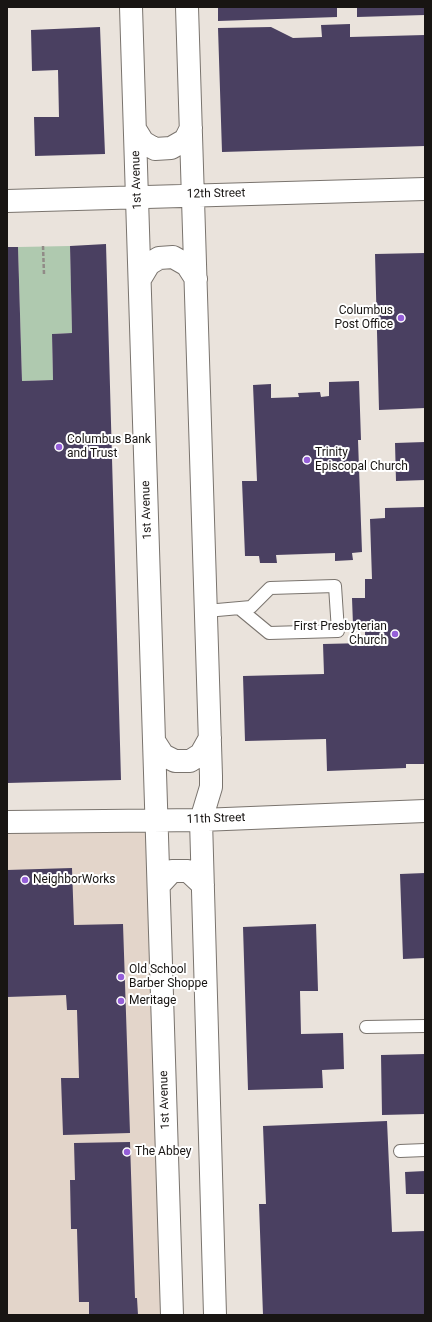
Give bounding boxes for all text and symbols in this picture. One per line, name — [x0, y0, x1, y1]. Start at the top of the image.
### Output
street label: 1st Avenue — [129, 150, 145, 210]
street label: 12th Street — [187, 186, 245, 202]
place label: Columbus Post Office — [334, 304, 393, 332]
marker: Columbus Post Office — [396, 313, 406, 323]
place label: Columbus Bank and Trust — [67, 433, 151, 461]
marker: Columbus Bank and Trust — [54, 442, 64, 452]
place label: Trinity Episcopal Church — [315, 446, 408, 474]
marker: Trinity Episcopal Church — [302, 455, 312, 465]
street label: 1st Avenue — [139, 480, 155, 540]
place label: First Presbyterian Church — [293, 620, 387, 648]
marker: First Presbyterian Church — [390, 629, 400, 639]
street label: 11th Street — [186, 811, 246, 827]
place label: NeighborWorks — [33, 873, 115, 887]
marker: NeighborWorks — [20, 875, 30, 885]
place label: Old School Barber Shoppe — [129, 963, 208, 991]
marker: Old School Barber Shoppe — [116, 972, 126, 982]
place label: Meritage — [129, 994, 176, 1008]
marker: Meritage — [116, 996, 126, 1006]
street label: 1st Avenue — [157, 1070, 173, 1130]
place label: The Abbey — [135, 1145, 191, 1159]
marker: The Abbey — [122, 1147, 132, 1157]

